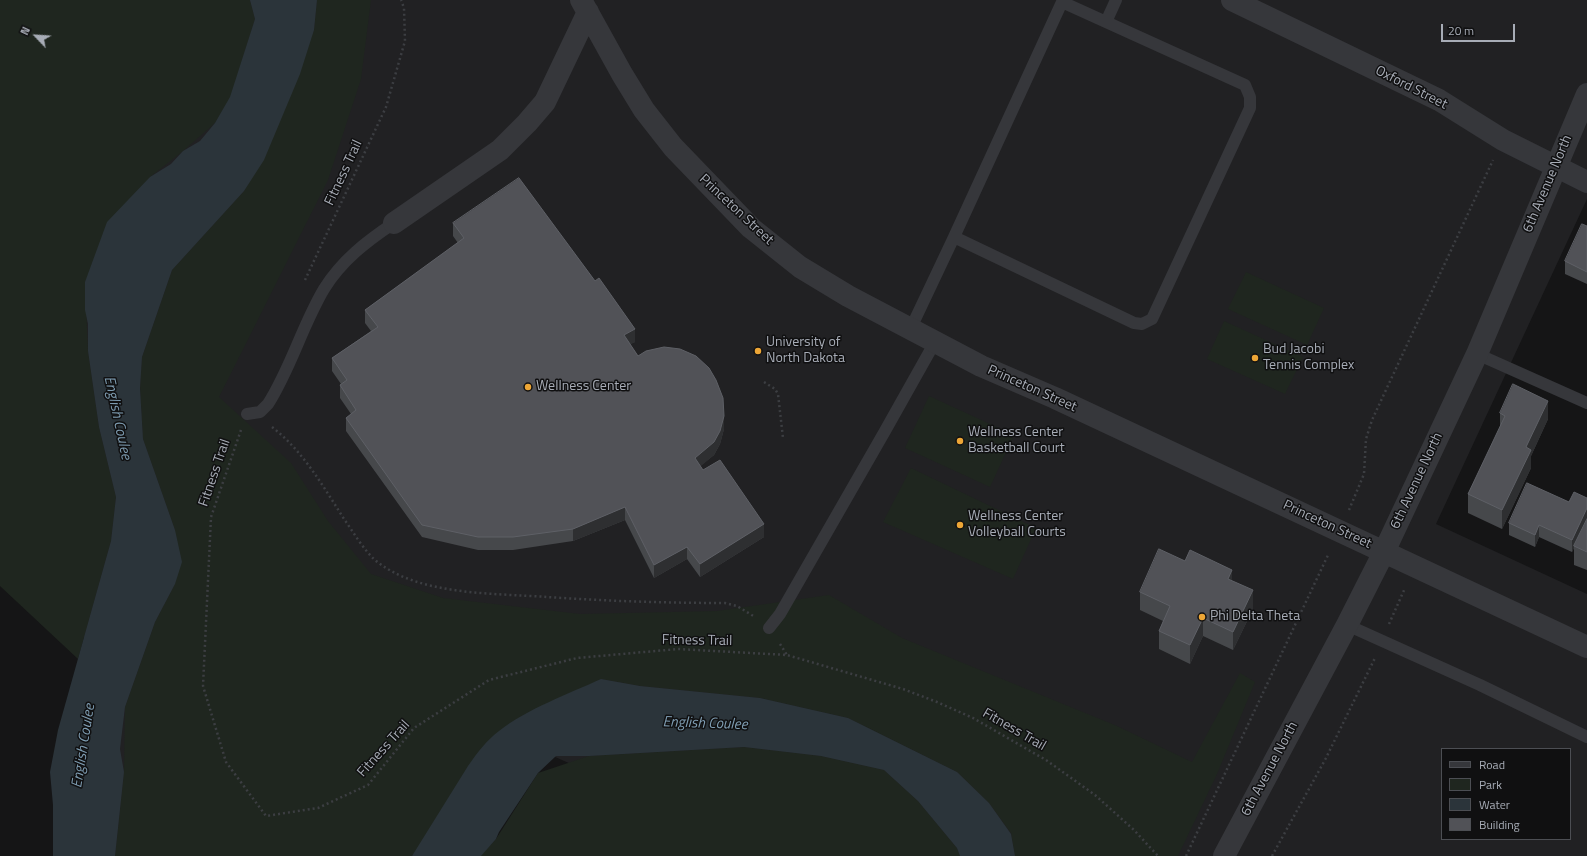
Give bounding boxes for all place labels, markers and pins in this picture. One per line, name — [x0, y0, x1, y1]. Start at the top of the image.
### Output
place label: University of North Dakota — [766, 335, 845, 368]
place label: Bud Jacobi Tennis Complex — [1263, 342, 1354, 374]
marker: University of North Dakota — [753, 346, 763, 356]
marker: Bud Jacobi Tennis Complex — [1250, 353, 1260, 363]
place label: Wellness Center — [536, 379, 631, 395]
marker: Wellness Center — [523, 382, 533, 392]
place label: Wellness Center Basketball Court — [968, 425, 1065, 458]
marker: Wellness Center Basketball Court — [955, 436, 965, 446]
place label: Wellness Center Volleyball Courts — [968, 509, 1066, 542]
marker: Wellness Center Volleyball Courts — [955, 520, 965, 530]
place label: Phi Delta Theta — [1210, 609, 1300, 625]
marker: Phi Delta Theta — [1197, 612, 1207, 622]

